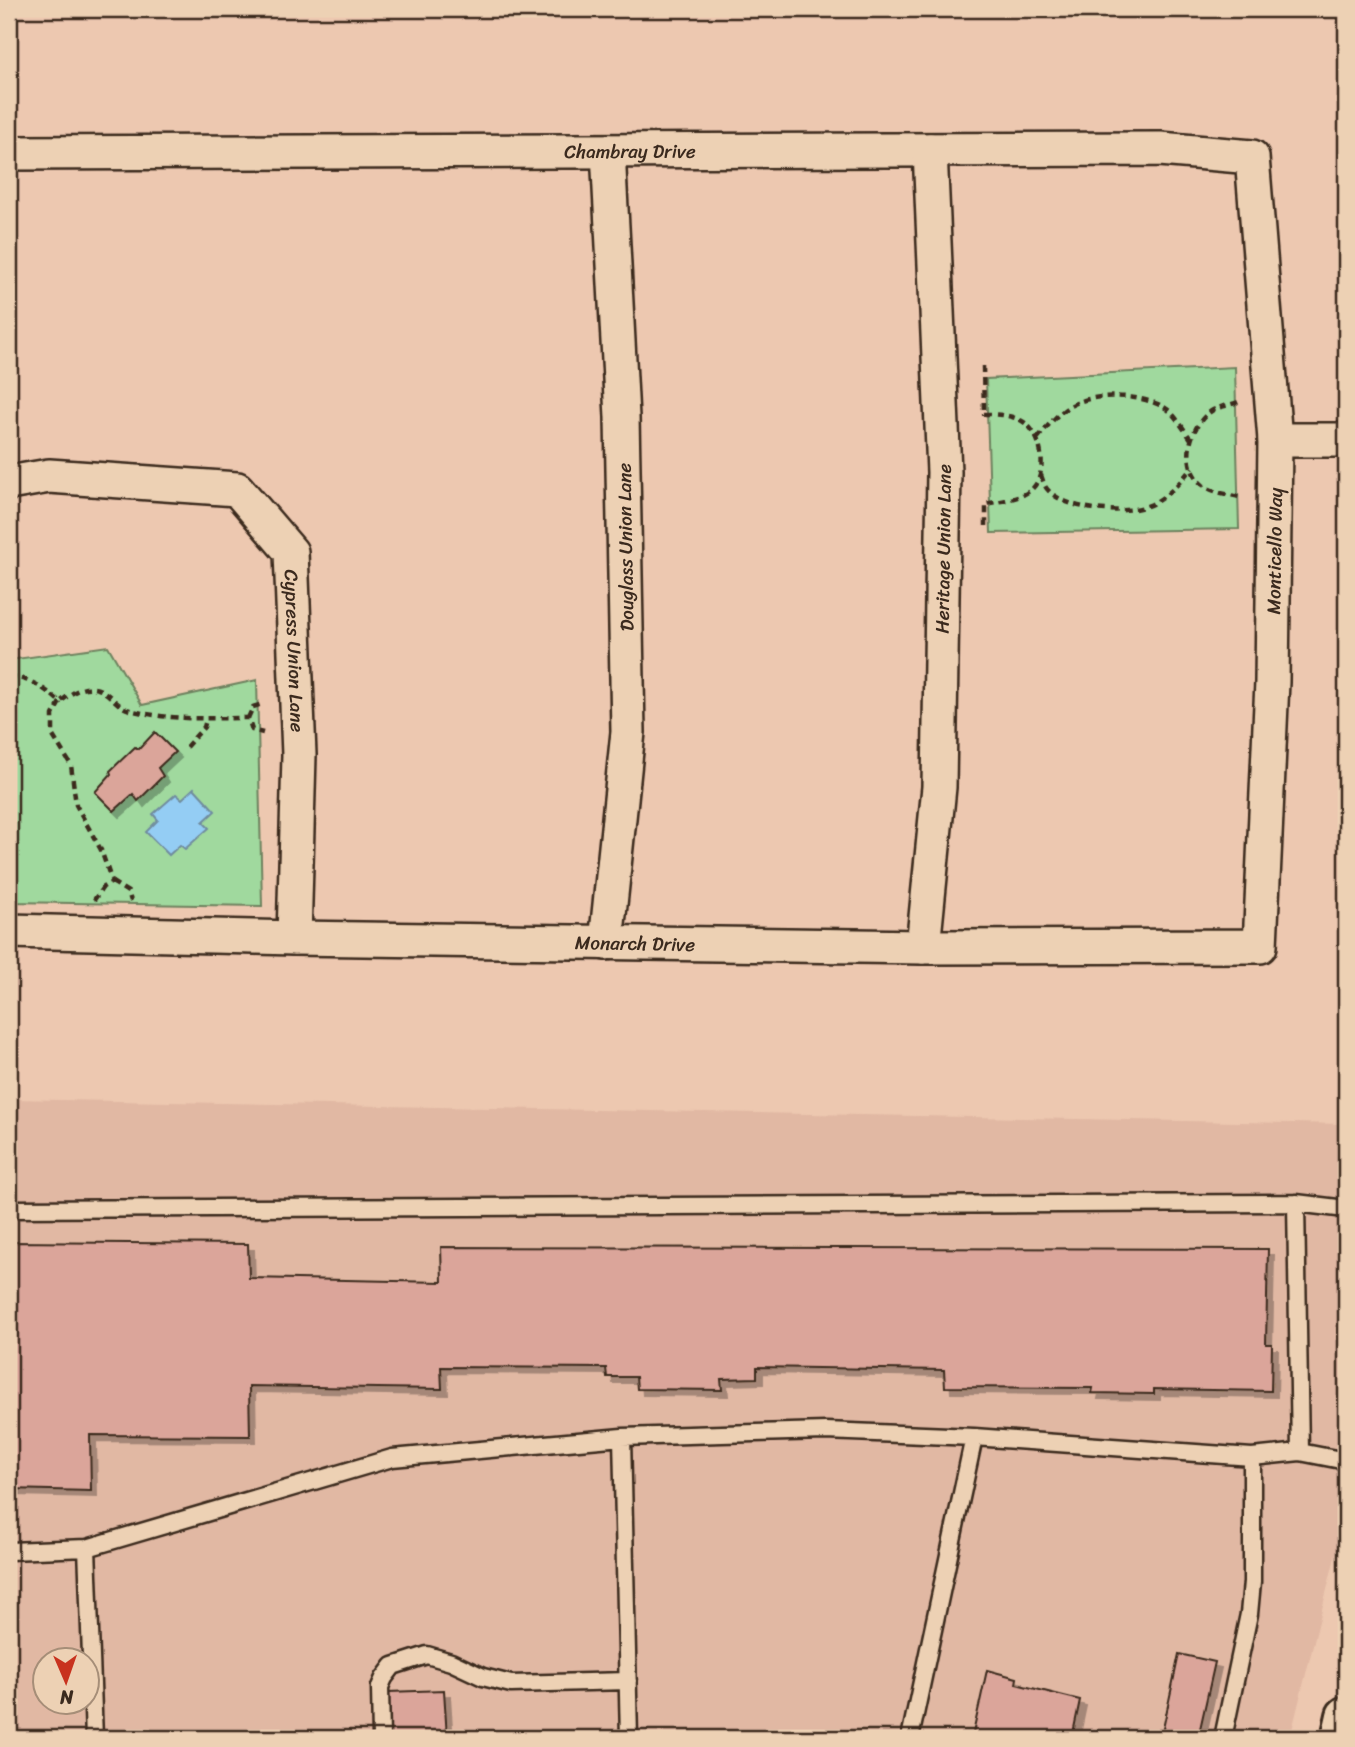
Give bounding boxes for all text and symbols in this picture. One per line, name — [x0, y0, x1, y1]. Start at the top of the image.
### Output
street label: Chambray Drive — [564, 135, 696, 168]
street label: Douglass Union Lane — [608, 462, 643, 632]
street label: Heritage Union Lane — [925, 463, 961, 634]
street label: Monticello Way — [1257, 487, 1292, 615]
street label: Cypress Union Lane — [275, 569, 314, 733]
street label: Monarch Drive — [575, 926, 696, 961]
north arrow — [32, 1646, 102, 1716]
text: N — [59, 1681, 75, 1714]

